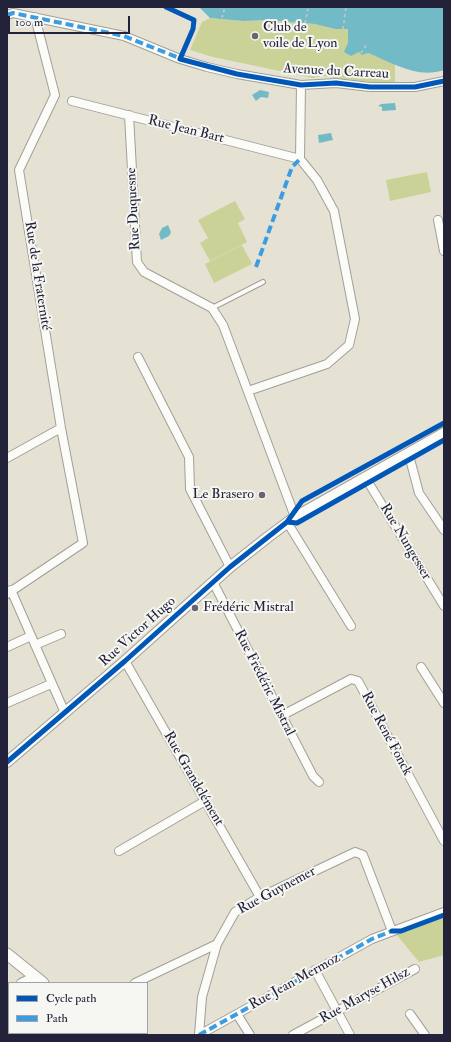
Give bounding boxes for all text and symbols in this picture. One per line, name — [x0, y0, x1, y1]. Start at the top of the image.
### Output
scale bar — [10, 8, 132, 34]
text: 100 m — [15, 15, 43, 30]
place label: Club de voile de Lyon — [263, 20, 337, 52]
marker: Club de voile de Lyon — [250, 31, 260, 41]
street label: Avenue du Carreau — [283, 61, 389, 83]
street label: Rue Jean Bart — [146, 112, 226, 148]
street label: Rue Duquesne — [123, 167, 145, 251]
street label: Rue de la Fraternité — [20, 220, 54, 332]
place label: Le Brasero — [192, 487, 254, 503]
marker: Le Brasero — [257, 490, 267, 500]
street label: Rue Nungesser — [376, 501, 434, 583]
street label: Rue Victor Hugo — [96, 593, 180, 671]
place label: Frédéric Mistral — [203, 600, 294, 616]
marker: Frédéric Mistral — [190, 603, 200, 613]
street label: Rue Frédéric Mistral — [230, 627, 298, 739]
street label: Rue René Fonck — [357, 689, 415, 779]
street label: Rue Grandclément — [159, 729, 227, 829]
street label: Rue Guynemer — [235, 863, 319, 919]
street label: Rue Jean Mermoz — [246, 950, 344, 1014]
street label: Rue Maryse Hilsz — [317, 964, 413, 1028]
legend — [8, 982, 148, 1034]
text: Cycle path — [46, 991, 96, 1006]
text: Path — [46, 1011, 68, 1026]

